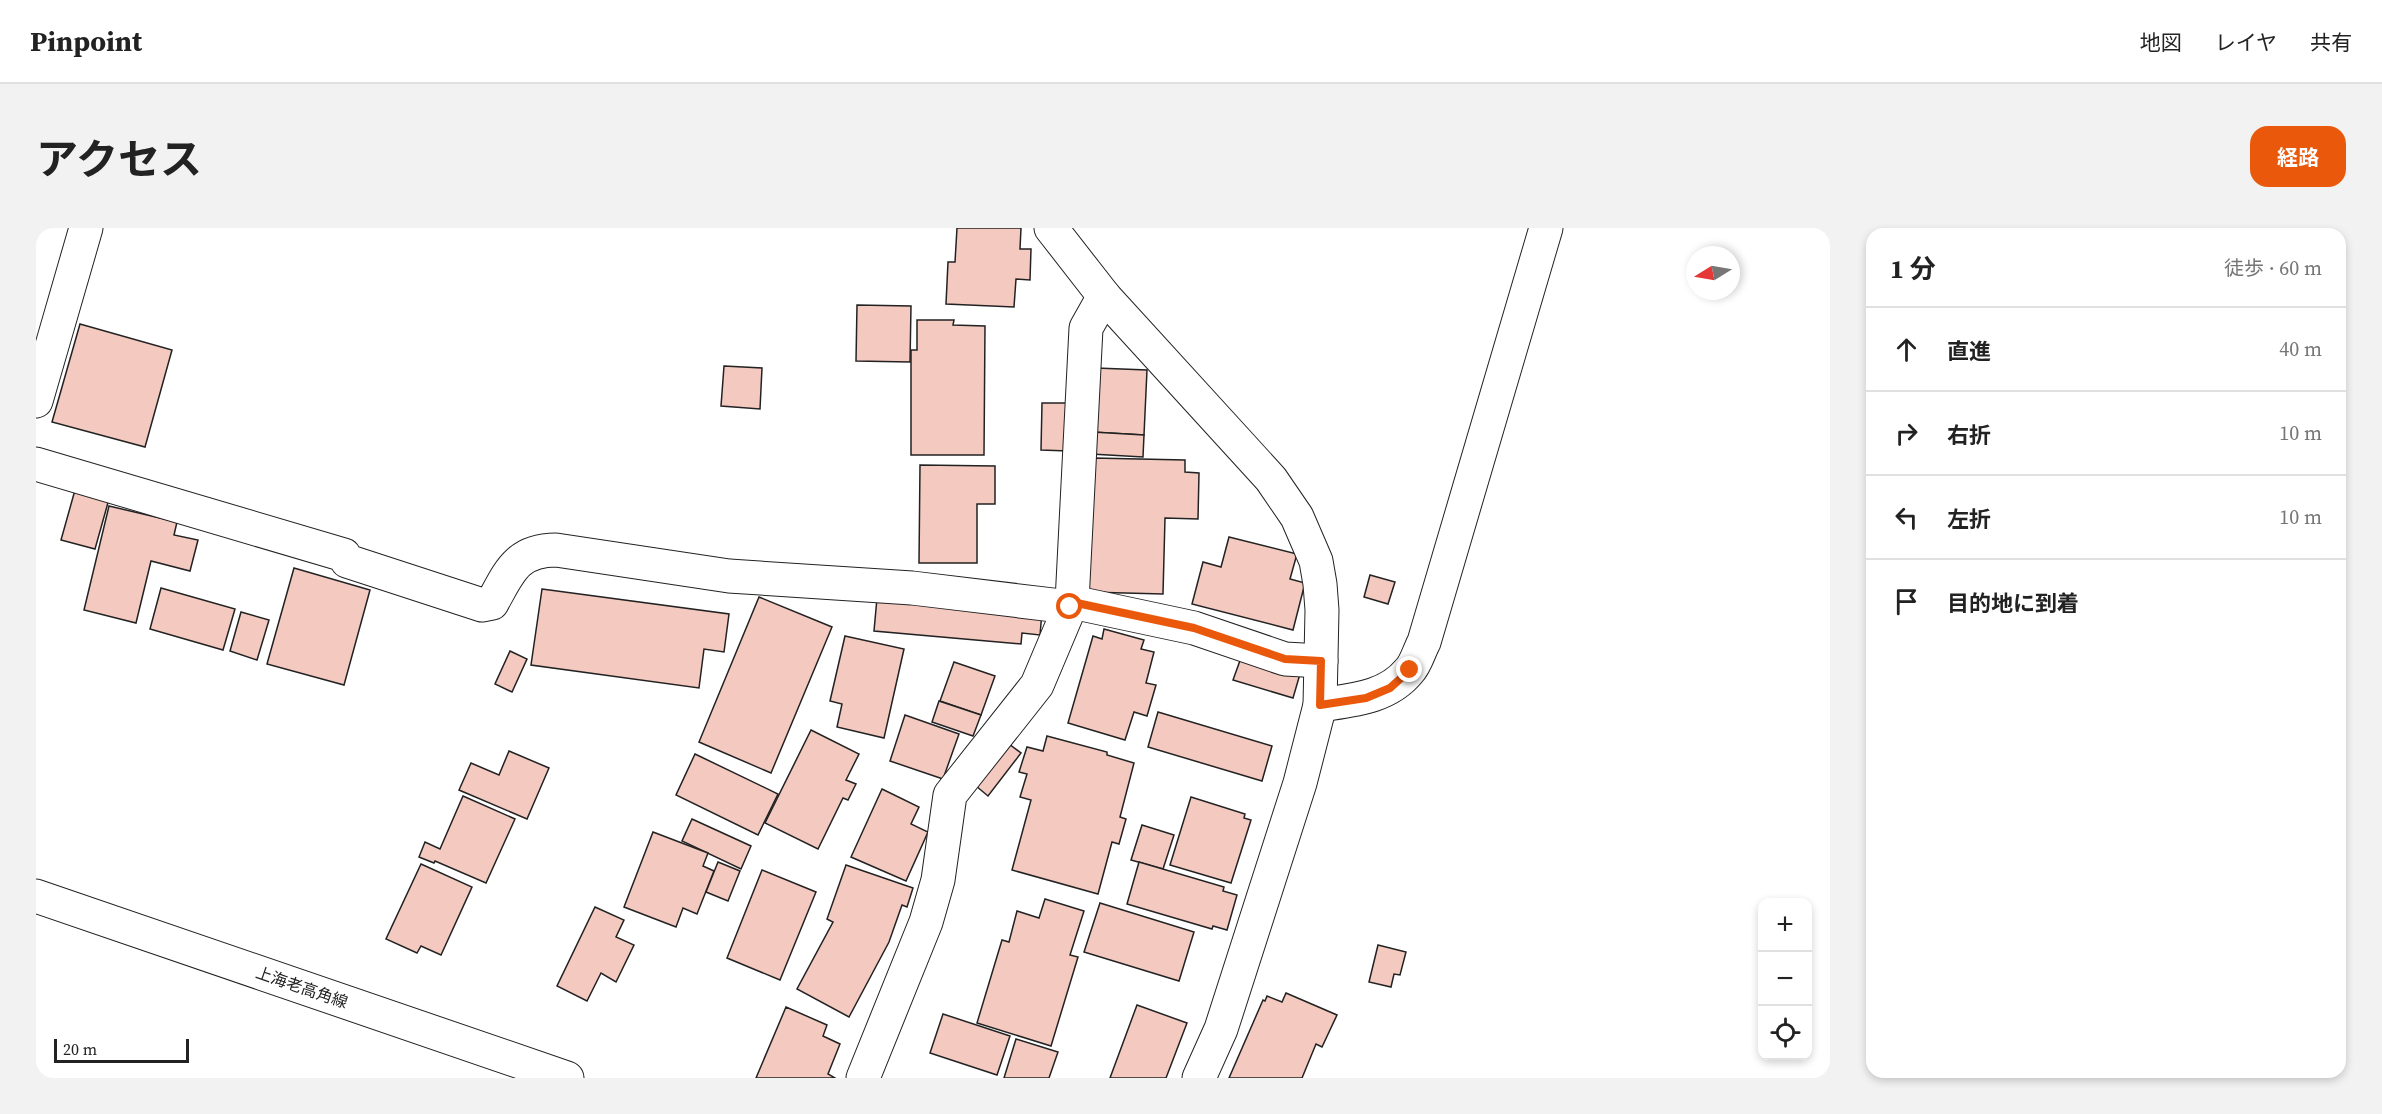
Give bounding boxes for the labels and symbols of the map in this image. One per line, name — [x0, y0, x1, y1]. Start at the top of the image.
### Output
north arrow — [1686, 246, 1740, 300]
route start — [1056, 593, 1082, 619]
route end — [1396, 656, 1422, 682]
street label: 上海老高角線 — [253, 961, 351, 1013]
scale bar — [54, 1036, 189, 1064]

